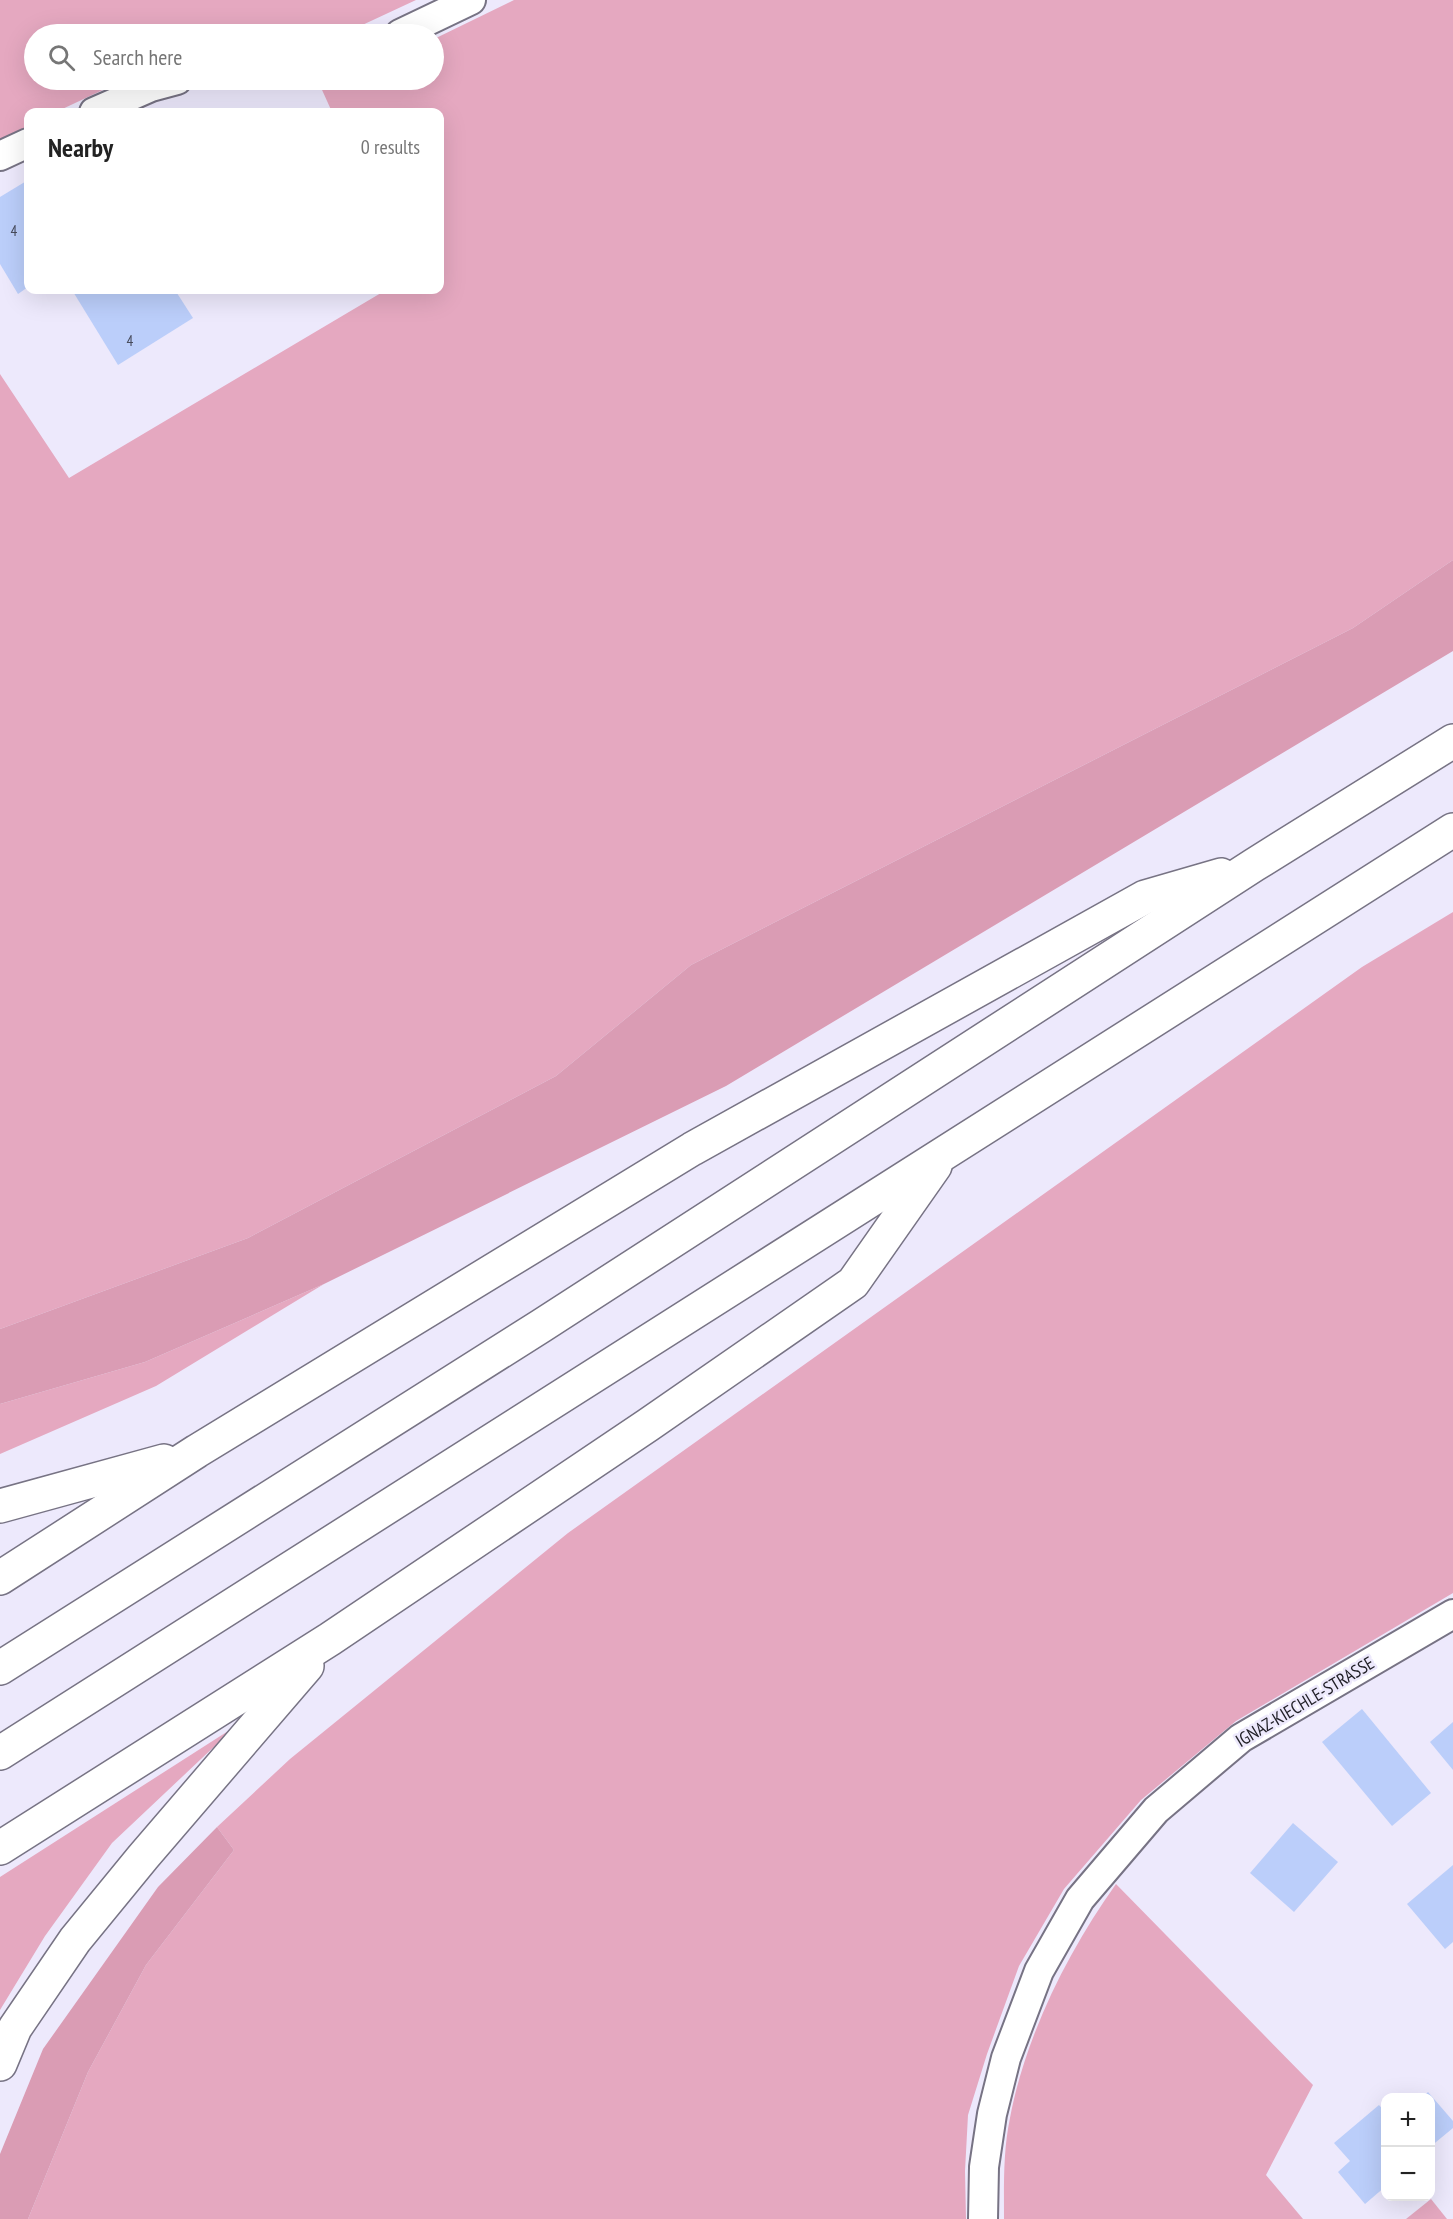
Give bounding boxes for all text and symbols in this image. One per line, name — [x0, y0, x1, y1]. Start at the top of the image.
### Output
search box — [24, 24, 444, 90]
icon: search — [45, 41, 78, 74]
text: Search here — [93, 43, 182, 71]
text: Nearby — [48, 131, 113, 164]
text: 0 results — [361, 134, 420, 160]
house number: 4 — [11, 221, 18, 240]
house number: 4 — [127, 331, 134, 350]
street label: IGNAZ-KIECHLE-STRASSE — [1231, 1651, 1378, 1752]
map controls — [1381, 2093, 1435, 2201]
button: + — [1381, 2093, 1435, 2147]
button: − — [1381, 2147, 1435, 2201]

